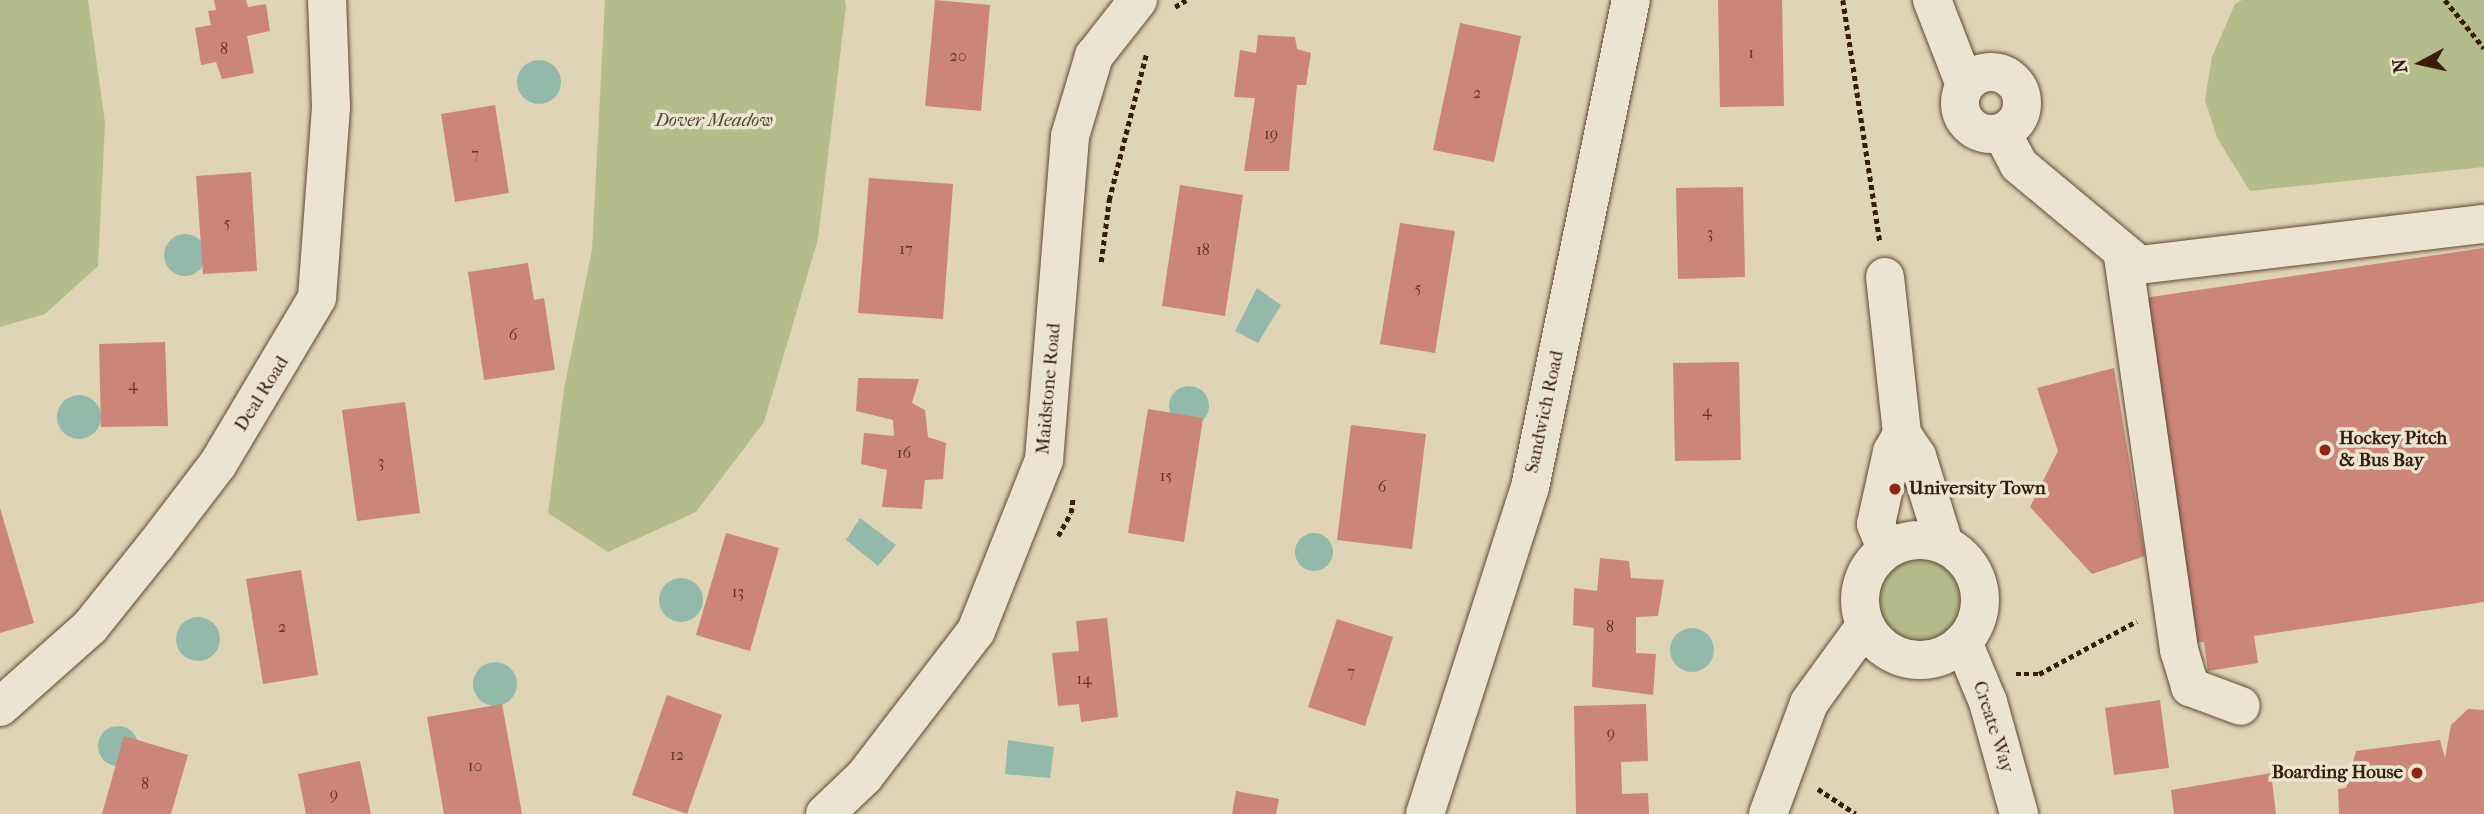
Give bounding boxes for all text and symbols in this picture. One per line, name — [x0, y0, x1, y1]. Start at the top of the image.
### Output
north arrow — [2386, 28, 2456, 98]
house number: 8 — [220, 39, 228, 59]
house number: 1 — [1748, 43, 1754, 63]
house number: 20 — [949, 46, 967, 66]
text: N — [2388, 57, 2412, 75]
house number: 2 — [1473, 83, 1481, 103]
park label: Dover Meadow — [655, 110, 773, 132]
house number: 19 — [1264, 124, 1278, 144]
house number: 7 — [471, 144, 479, 164]
house number: 5 — [224, 213, 230, 233]
house number: 3 — [1707, 223, 1713, 243]
house number: 17 — [899, 239, 913, 259]
house number: 18 — [1196, 240, 1210, 260]
house number: 5 — [1415, 278, 1421, 298]
street label: Maidstone Road — [1032, 322, 1066, 456]
house number: 6 — [509, 325, 517, 345]
street label: Sandwich Road — [1521, 349, 1569, 475]
street label: Deal Road — [230, 352, 294, 436]
house number: 4 — [128, 375, 138, 395]
house number: 4 — [1702, 401, 1712, 421]
place label: Hockey Pitch & Bus Bay — [2339, 428, 2447, 472]
marker: Hockey Pitch & Bus Bay — [2317, 442, 2333, 458]
house number: 16 — [897, 443, 911, 463]
house number: 3 — [378, 452, 384, 472]
house number: 15 — [1160, 466, 1172, 486]
house number: 6 — [1378, 477, 1386, 497]
place label: University Town — [1909, 478, 2046, 500]
marker: University Town — [1887, 481, 1903, 497]
house number: 13 — [732, 582, 744, 602]
house number: 2 — [278, 617, 286, 637]
house number: 8 — [1606, 617, 1614, 637]
house number: 7 — [1347, 662, 1355, 682]
house number: 14 — [1076, 669, 1092, 689]
street label: Create Way — [1967, 678, 2019, 776]
house number: 9 — [1607, 723, 1615, 743]
house number: 12 — [670, 745, 684, 765]
house number: 10 — [468, 756, 482, 776]
place label: Boarding House — [2272, 762, 2403, 784]
marker: Boarding House — [2409, 765, 2425, 781]
house number: 8 — [141, 774, 149, 794]
house number: 9 — [330, 784, 338, 804]

